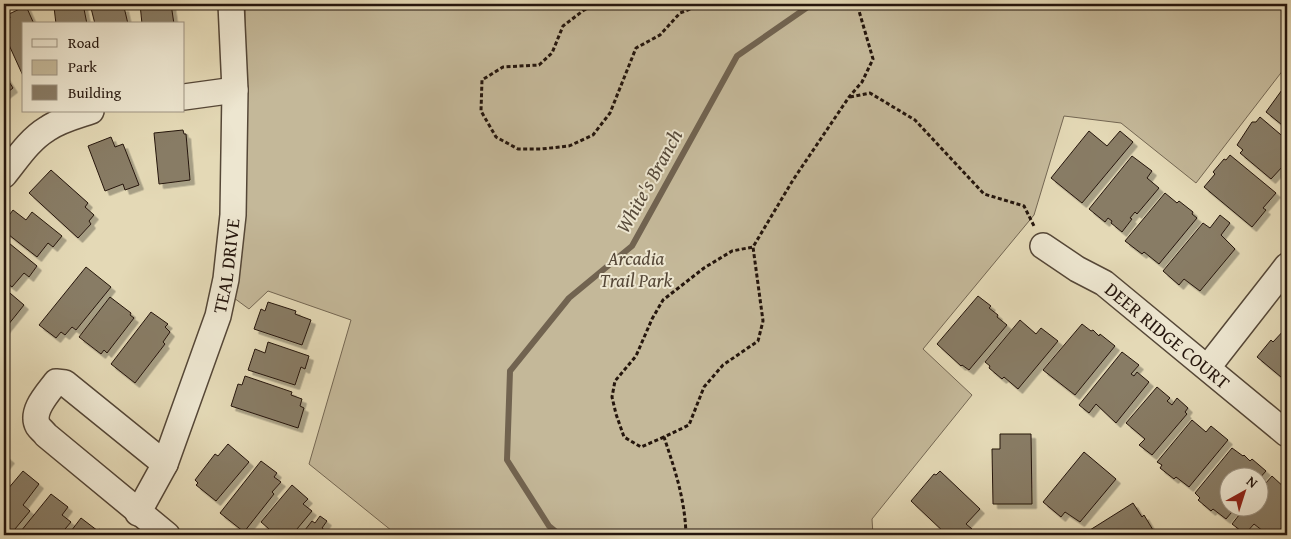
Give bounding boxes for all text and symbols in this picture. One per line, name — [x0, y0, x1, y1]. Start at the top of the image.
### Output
legend — [22, 22, 185, 112]
text: Road — [68, 32, 99, 53]
text: Park — [68, 56, 97, 77]
text: Building — [68, 82, 122, 103]
water label: White's Branch — [608, 124, 689, 238]
street label: TEAL DRIVE — [205, 217, 247, 316]
park label: Arcadia Trail Park — [600, 244, 673, 294]
street label: DEER RIDGE COURT — [1099, 275, 1237, 396]
north arrow — [1218, 466, 1268, 516]
text: N — [1242, 471, 1263, 493]

